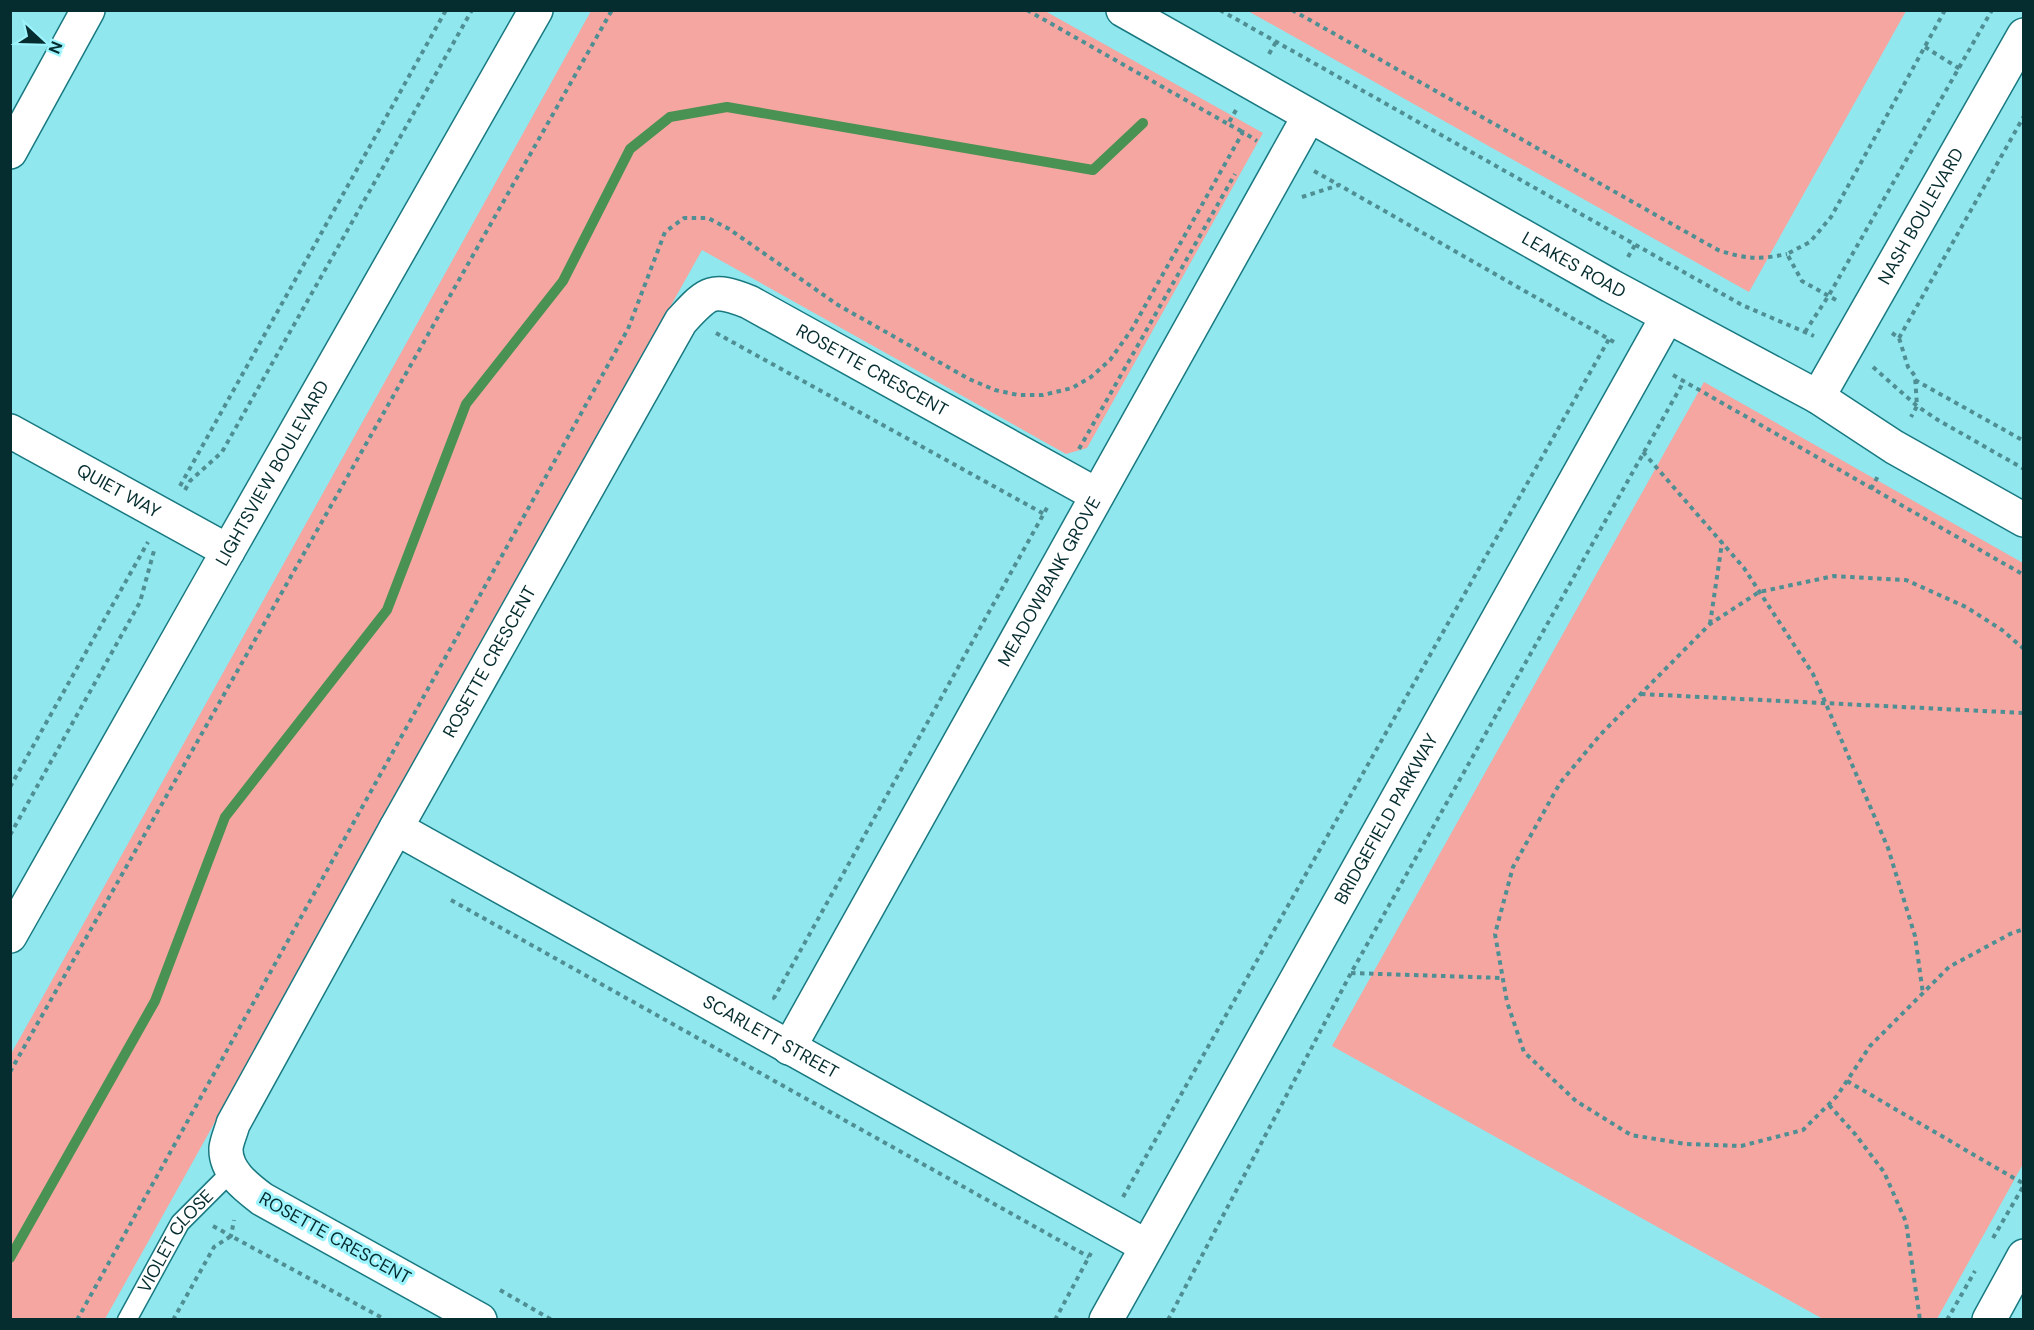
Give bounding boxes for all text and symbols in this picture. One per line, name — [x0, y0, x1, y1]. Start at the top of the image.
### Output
north arrow — [12, 12, 72, 72]
text: N — [44, 38, 67, 57]
street label: NASH BOULEVARD — [1872, 144, 1969, 289]
street label: LEAKES ROAD — [1518, 226, 1630, 304]
street label: ROSETTE CRESCENT — [792, 318, 952, 422]
street label: LIGHTSVIEW BOULEVARD — [210, 376, 335, 570]
street label: QUIET WAY — [72, 458, 165, 524]
street label: MEADOWBANK GROVE — [992, 492, 1106, 671]
street label: ROSETTE CRESCENT — [437, 582, 542, 742]
street label: BRIDGEFIELD PARKWAY — [1329, 729, 1444, 909]
street label: SCARLETT STREET — [699, 989, 843, 1084]
street label: VIOLET CLOSE — [132, 1184, 219, 1297]
street label: ROSETTE CRESCENT — [255, 1186, 415, 1290]

